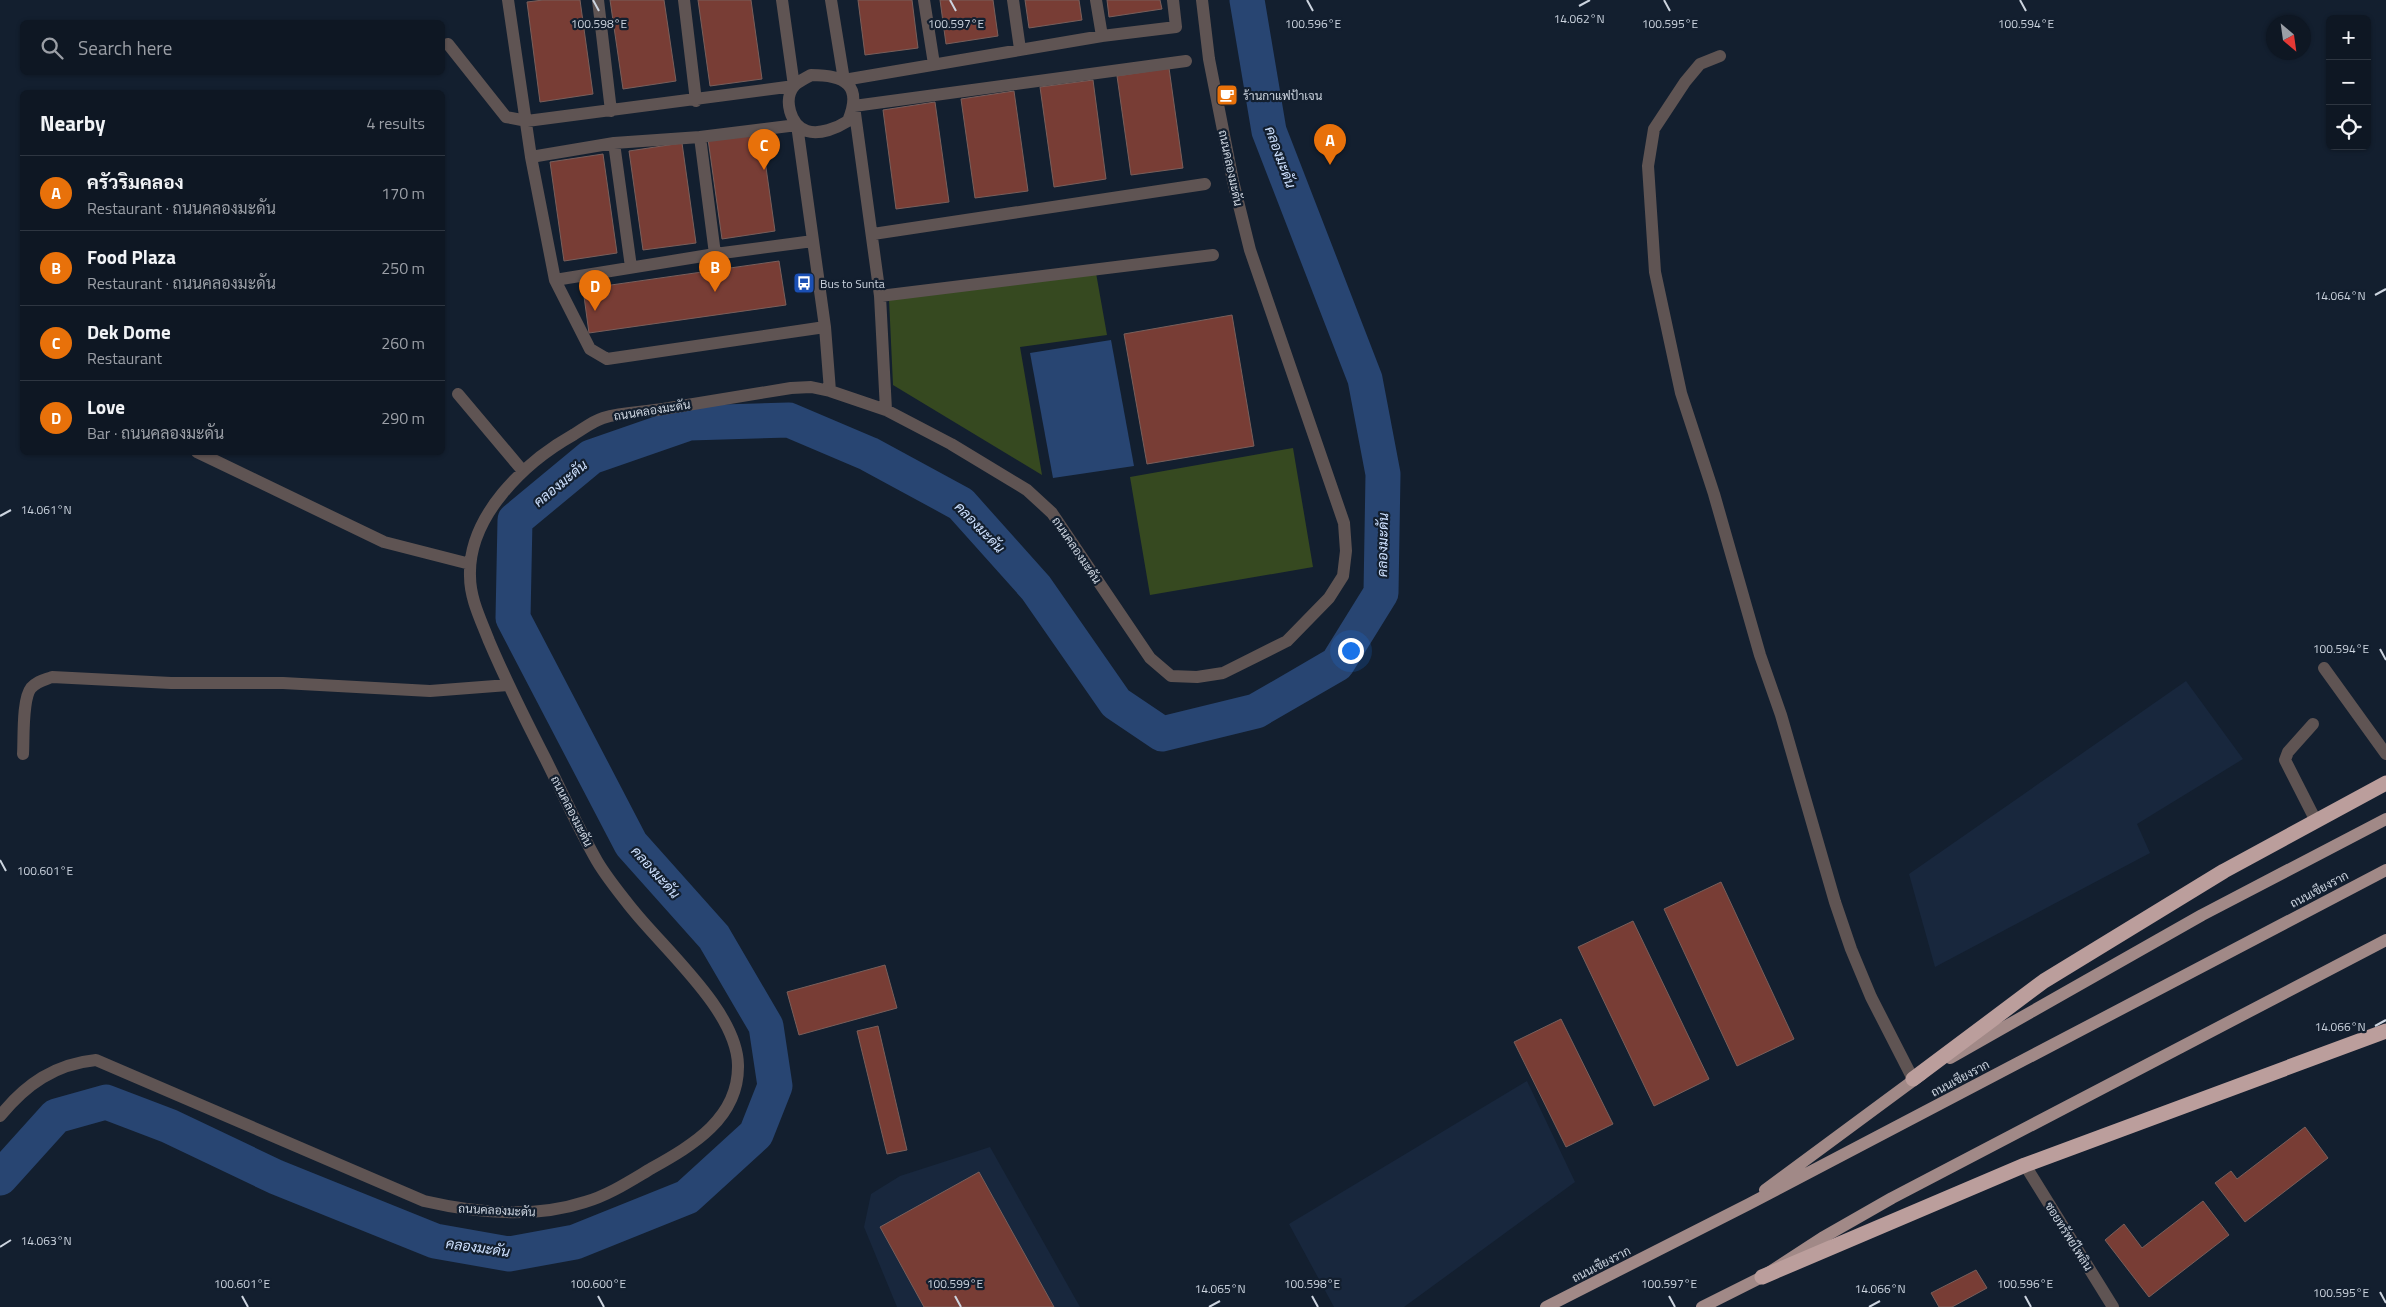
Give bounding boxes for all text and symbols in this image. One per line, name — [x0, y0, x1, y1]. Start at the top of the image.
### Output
text: 14.062°N — [1553, 9, 1605, 28]
text: 100.598°E — [571, 14, 627, 33]
text: 100.597°E — [928, 14, 984, 33]
text: 100.596°E — [1285, 14, 1341, 33]
text: 100.595°E — [1642, 14, 1698, 33]
text: 100.594°E — [1998, 14, 2054, 33]
north arrow — [2266, 15, 2311, 60]
map controls — [2326, 15, 2371, 150]
button: + — [2326, 15, 2371, 60]
search box — [20, 20, 445, 75]
text: Search here — [78, 33, 172, 62]
icon: search — [38, 34, 66, 62]
button: − — [2326, 60, 2371, 105]
cafe icon: ร้านกาแฟป้าเจน — [1215, 83, 1239, 107]
place label: ร้านกาแฟป้าเจน — [1243, 86, 1323, 105]
button: locate — [2326, 105, 2371, 150]
text: Nearby — [40, 107, 105, 139]
text: 4 results — [366, 111, 425, 135]
water label: คลองมะดัน — [1260, 123, 1302, 191]
pin: A — [1314, 124, 1346, 165]
street label: ถนนคลองมะดัน — [1214, 128, 1248, 208]
pin: C — [748, 129, 780, 170]
text: ครัวริมคลอง — [87, 167, 184, 196]
text: A — [51, 181, 61, 205]
text: 170 m — [381, 181, 425, 205]
text: Restaurant · ถนนคลองมะดัน — [87, 196, 276, 220]
text: Food Plaza — [87, 242, 176, 271]
pin: B — [699, 251, 731, 292]
text: B — [51, 256, 61, 280]
text: 250 m — [381, 256, 425, 280]
pin: D — [579, 270, 611, 311]
text: Restaurant · ถนนคลองมะดัน — [87, 271, 276, 295]
bus stop icon: Bus to Sunta — [792, 271, 816, 295]
place label: Bus to Sunta — [820, 274, 885, 293]
text: 14.064°N — [2314, 286, 2366, 305]
text: Dek Dome — [87, 317, 171, 346]
text: C — [52, 331, 60, 355]
text: 260 m — [381, 331, 425, 355]
text: Restaurant — [87, 346, 162, 370]
text: Love — [87, 392, 125, 421]
street label: ถนนคลองมะดัน — [612, 395, 692, 425]
text: D — [51, 406, 61, 430]
text: 290 m — [381, 406, 425, 430]
text: Bar · ถนนคลองมะดัน — [87, 421, 224, 445]
water label: คลองมะดัน — [528, 455, 592, 511]
water label: คลองมะดัน — [950, 497, 1010, 558]
text: 14.061°N — [20, 500, 72, 519]
street label: ถนนคลองมะดัน — [1047, 513, 1107, 588]
water label: คลองมะดัน — [1371, 513, 1393, 577]
your location — [1338, 638, 1364, 664]
text: 100.594°E — [2313, 639, 2369, 658]
street label: ถนนคลองมะดัน — [546, 772, 598, 850]
water label: คลองมะดัน — [627, 841, 685, 903]
text: 100.601°E — [17, 861, 73, 880]
street label: ถนนเชียงราก — [2286, 866, 2352, 912]
text: 14.066°N — [2314, 1017, 2366, 1036]
street label: ถนนเชียงราก — [1927, 1055, 1993, 1101]
street label: ถนนคลองมะดัน — [458, 1198, 537, 1222]
street label: ซอยทรัพย์ไพลิน — [2040, 1198, 2098, 1275]
text: 14.063°N — [20, 1231, 72, 1250]
water label: คลองมะดัน — [445, 1232, 511, 1262]
street label: ถนนเชียงราก — [1568, 1241, 1634, 1287]
text: 100.601°E — [214, 1274, 270, 1293]
text: 100.600°E — [570, 1274, 626, 1293]
text: 100.599°E — [927, 1274, 983, 1293]
text: 100.598°E — [1284, 1274, 1340, 1293]
text: 100.597°E — [1641, 1274, 1697, 1293]
text: 100.596°E — [1997, 1274, 2053, 1293]
text: 14.065°N — [1194, 1279, 1246, 1298]
text: 14.066°N — [1854, 1279, 1906, 1298]
text: 100.595°E — [2313, 1283, 2369, 1302]

